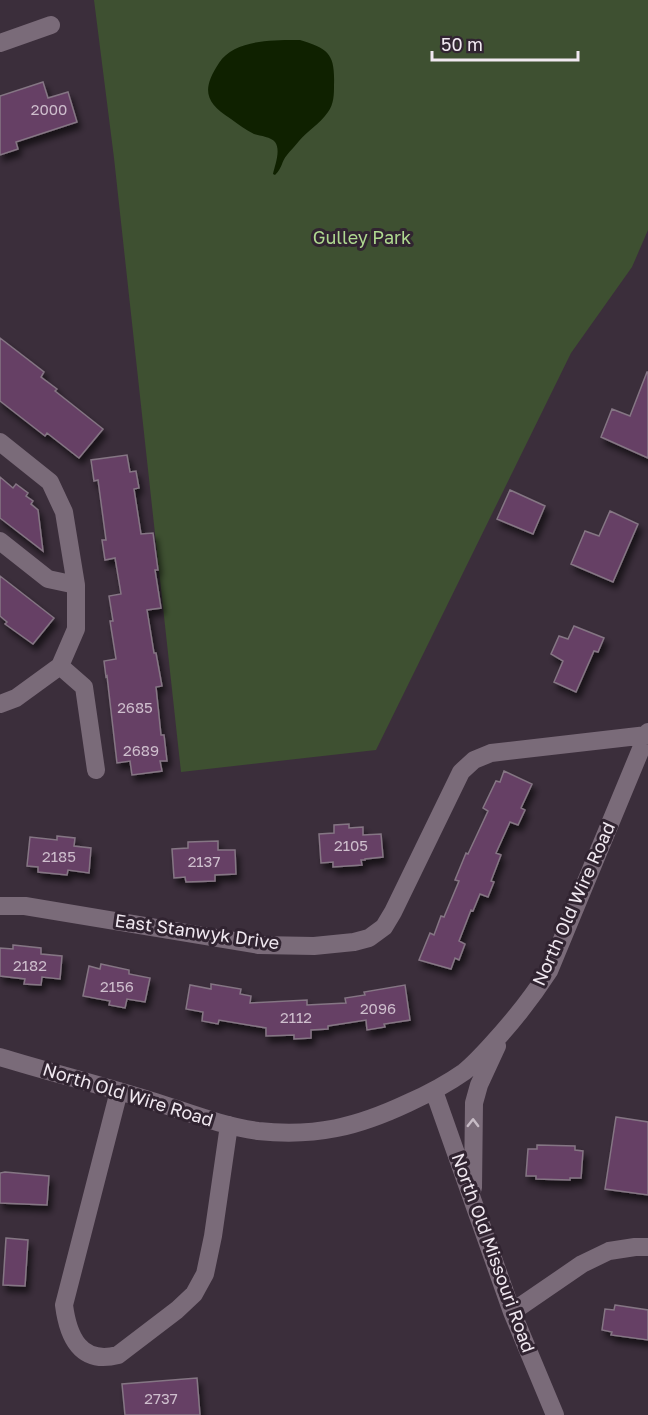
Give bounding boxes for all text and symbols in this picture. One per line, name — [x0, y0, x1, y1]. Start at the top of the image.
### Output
scale bar — [432, 24, 578, 62]
text: 50 m — [441, 33, 483, 55]
house number: 2000 — [31, 100, 67, 118]
park label: Gulley Park — [313, 226, 411, 248]
house number: 2685 — [117, 698, 153, 716]
house number: 2689 — [123, 741, 159, 759]
street label: North Old Wire Road — [527, 818, 619, 989]
house number: 2105 — [334, 836, 368, 854]
house number: 2185 — [42, 847, 76, 865]
house number: 2137 — [188, 852, 220, 870]
street label: East Stanwyk Drive — [113, 909, 281, 953]
house number: 2182 — [13, 956, 47, 974]
house number: 2156 — [100, 977, 134, 995]
house number: 2096 — [360, 999, 396, 1017]
house number: 2112 — [280, 1008, 312, 1026]
street label: North Old Wire Road — [40, 1058, 216, 1130]
one-way arrow — [467, 1118, 479, 1127]
street label: North Old Missouri Road — [448, 1150, 540, 1355]
house number: 2737 — [144, 1389, 178, 1407]

